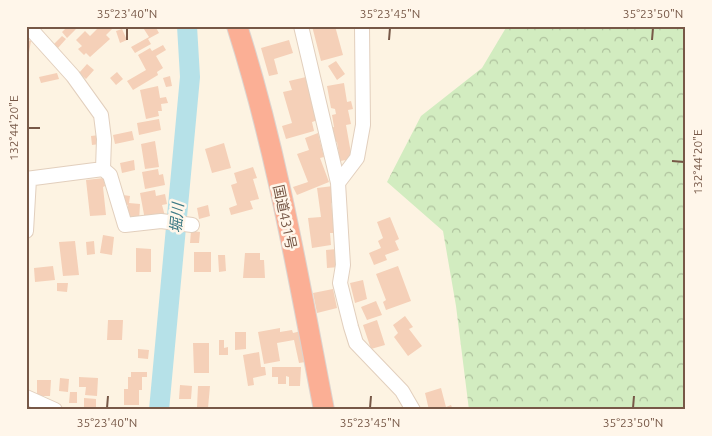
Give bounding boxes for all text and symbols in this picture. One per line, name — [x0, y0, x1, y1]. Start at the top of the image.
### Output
text: 35°23'40"N — [97, 7, 157, 20]
text: 35°23'45"N — [360, 7, 420, 20]
text: 35°23'50"N — [623, 7, 683, 20]
text: 132°44'20"E — [7, 95, 20, 161]
text: 132°44'20"E — [691, 129, 704, 195]
street label: 国道431号 — [270, 183, 300, 251]
water label: 堀川 — [167, 200, 186, 234]
text: 35°23'40"N — [77, 416, 137, 429]
text: 35°23'45"N — [340, 416, 400, 429]
text: 35°23'50"N — [603, 416, 663, 429]

